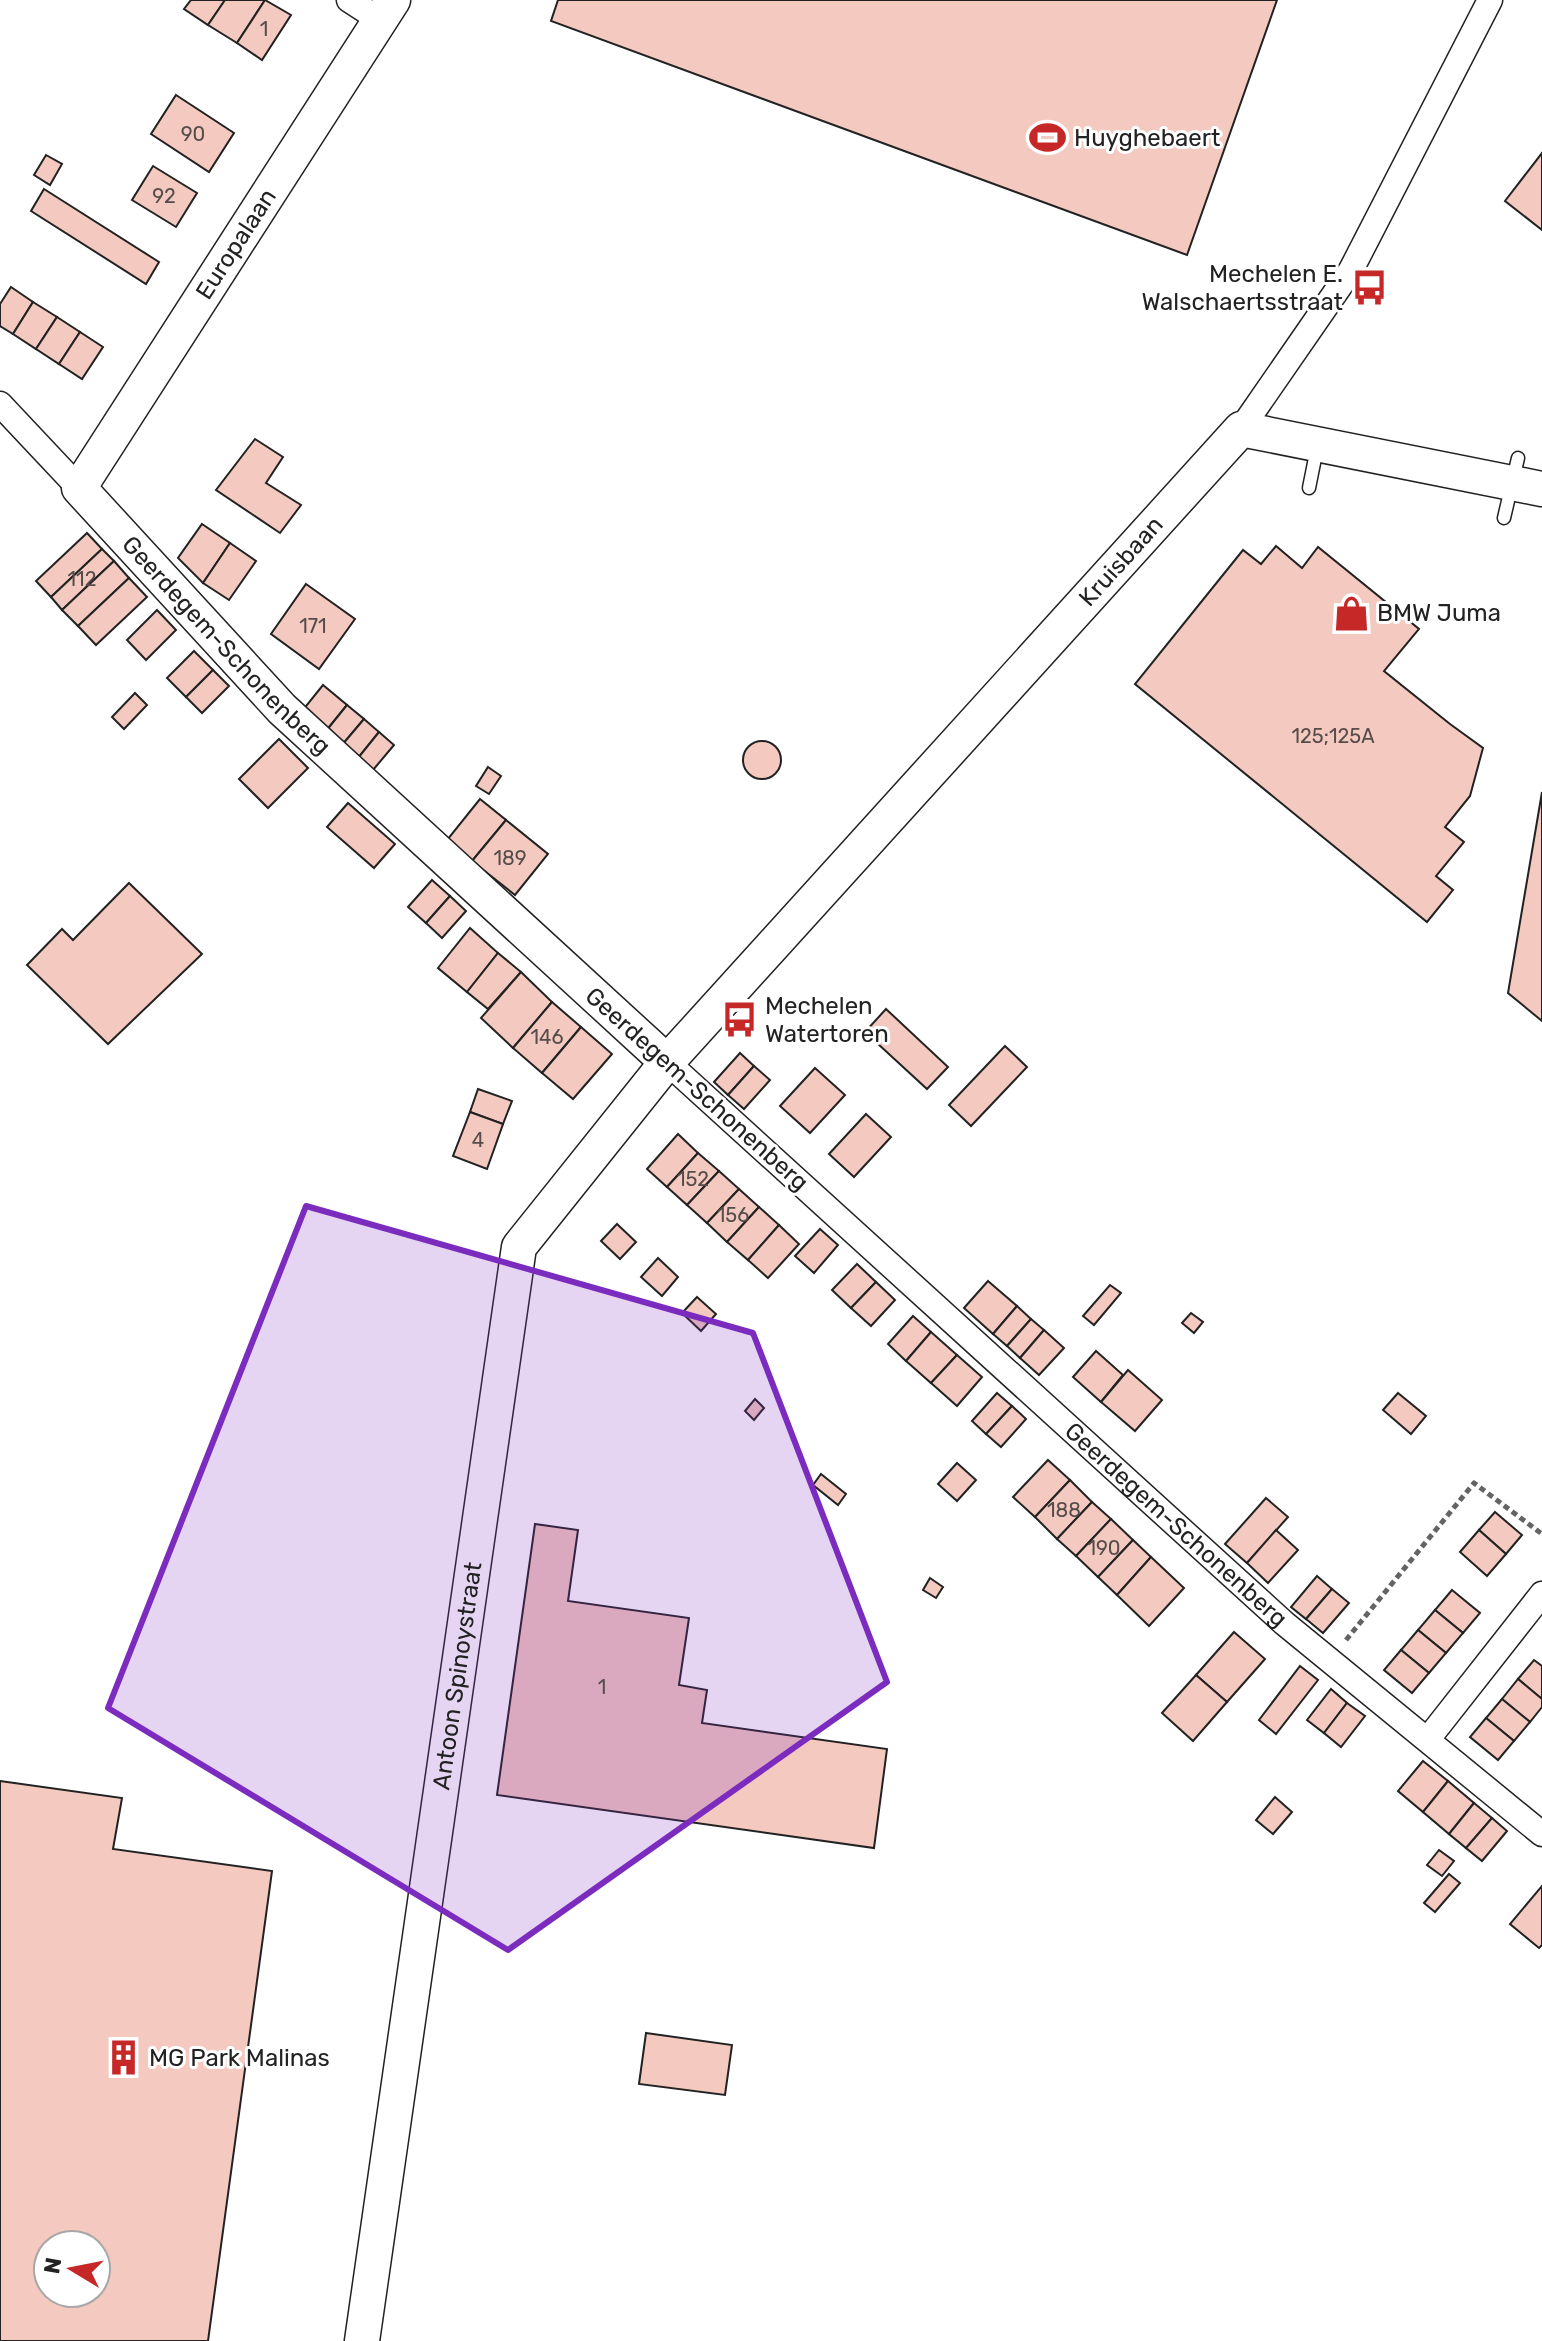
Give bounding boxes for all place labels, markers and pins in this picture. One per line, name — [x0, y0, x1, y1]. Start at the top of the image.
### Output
sports icon: Huyghebaert — [1029, 119, 1067, 157]
place label: Huyghebaert — [1074, 124, 1220, 152]
place label: Mechelen E. Walschaertsstraat — [1141, 260, 1343, 316]
bus stop icon: Mechelen E. Walschaertsstraat — [1350, 269, 1388, 307]
shop icon: BMW Juma — [1332, 594, 1370, 632]
place label: BMW Juma — [1377, 599, 1501, 627]
place label: Mechelen Watertoren — [765, 992, 889, 1048]
bus stop icon: Mechelen Watertoren — [720, 1001, 758, 1039]
building icon: MG Park Malinas — [104, 2039, 142, 2077]
place label: MG Park Malinas — [149, 2044, 330, 2072]

